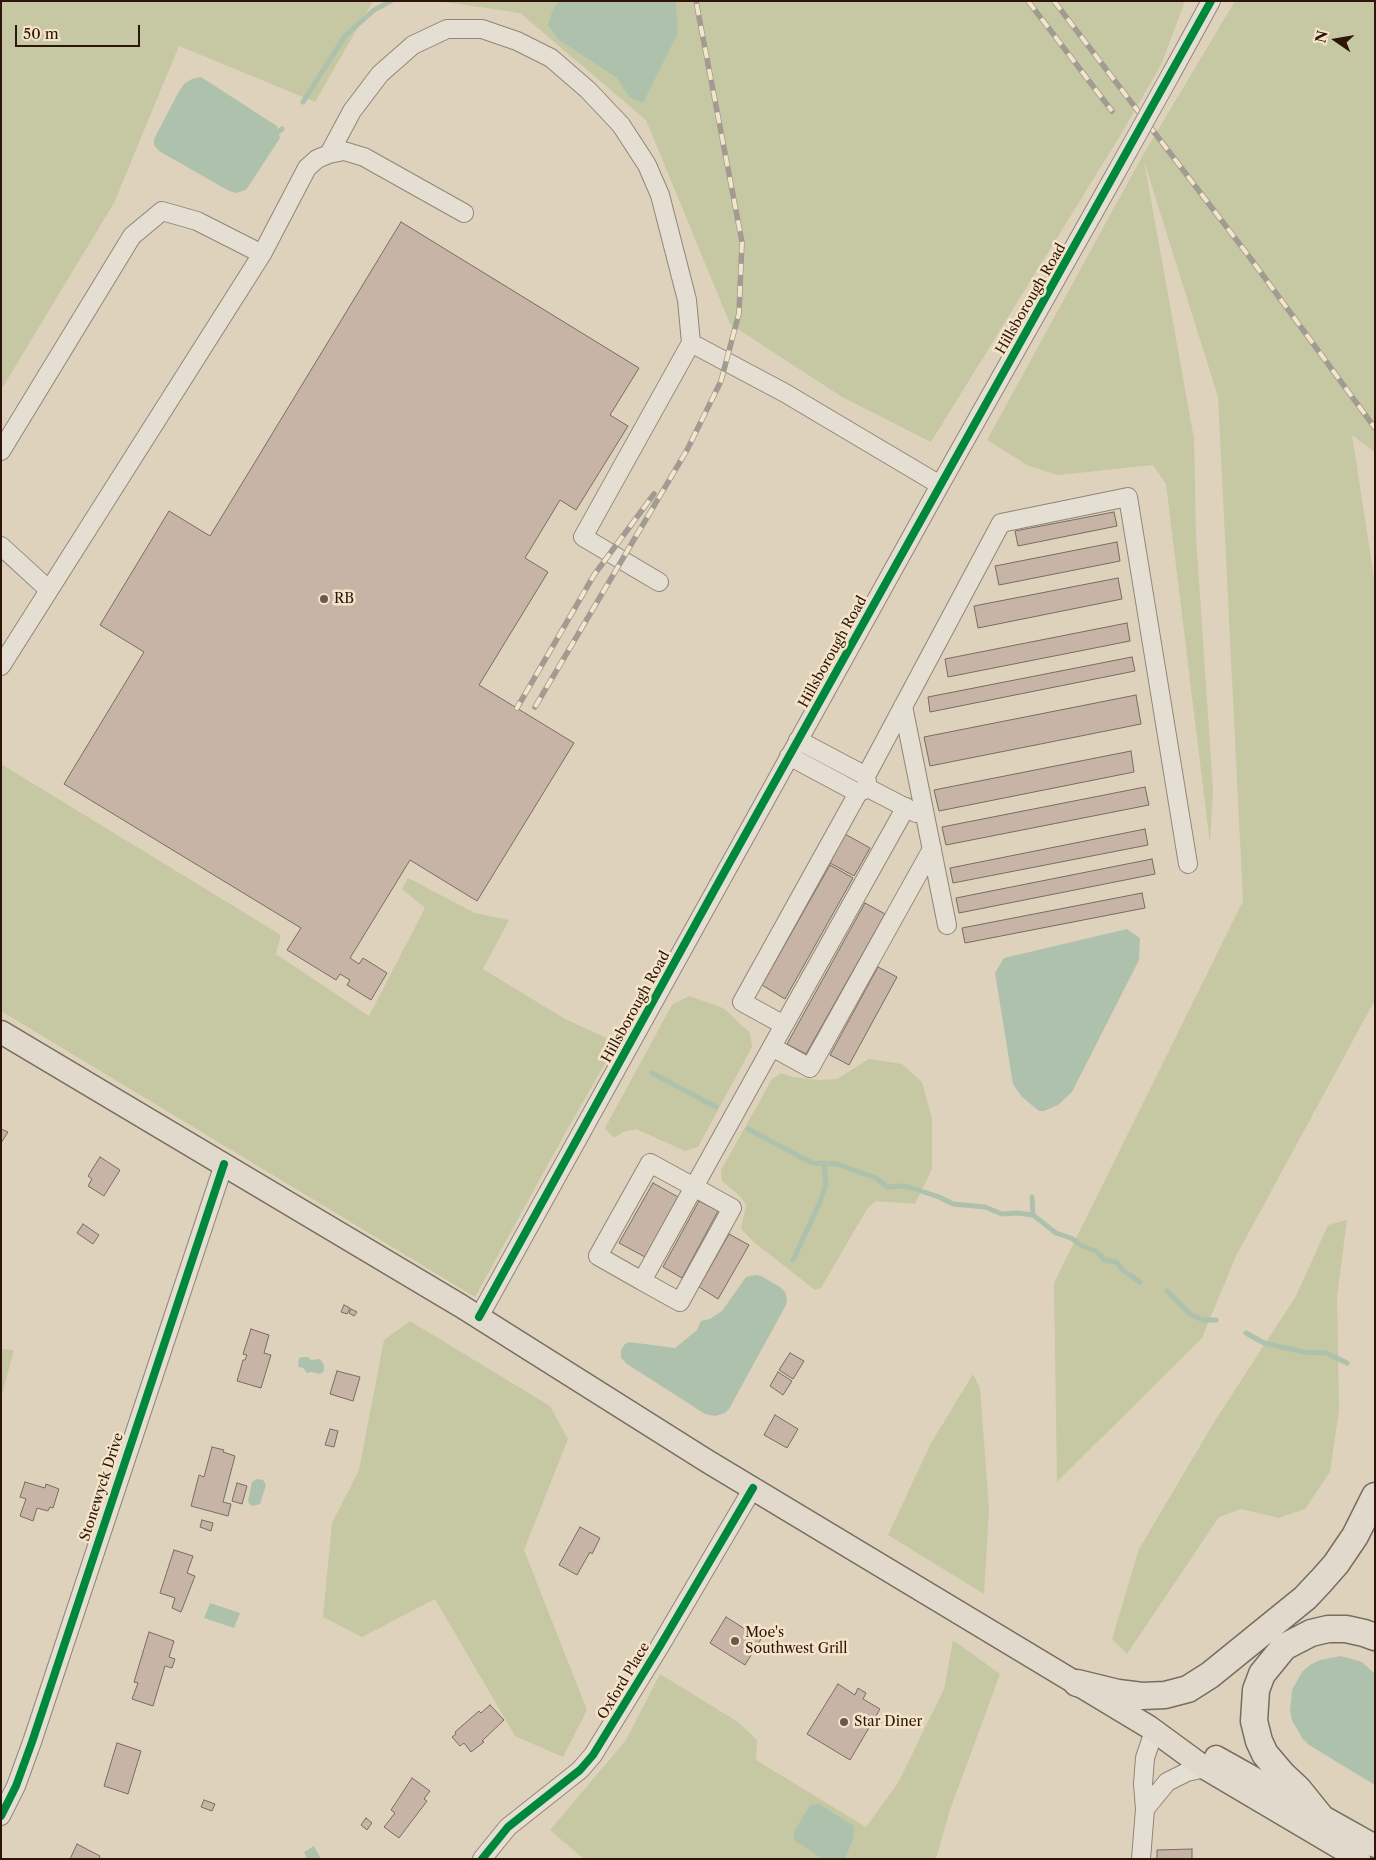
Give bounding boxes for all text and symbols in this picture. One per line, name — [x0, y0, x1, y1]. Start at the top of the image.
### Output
scale bar — [18, 15, 142, 47]
north arrow — [1311, 15, 1361, 65]
text: 50 m — [23, 24, 59, 43]
text: N — [1311, 29, 1332, 45]
street label: Hillsborough Road — [992, 241, 1070, 357]
place label: RB — [334, 591, 354, 607]
marker: RB — [318, 593, 330, 605]
street label: Hillsborough Road — [795, 593, 871, 711]
street label: Hillsborough Road — [598, 948, 674, 1066]
street label: Stonewyck Drive — [77, 1431, 127, 1543]
place label: Moe's Southwest Grill — [745, 1625, 847, 1658]
marker: Moe's Southwest Grill — [729, 1635, 741, 1647]
street label: Oxford Place — [594, 1639, 654, 1723]
place label: Star Diner — [854, 1714, 922, 1730]
marker: Star Diner — [838, 1716, 850, 1728]

